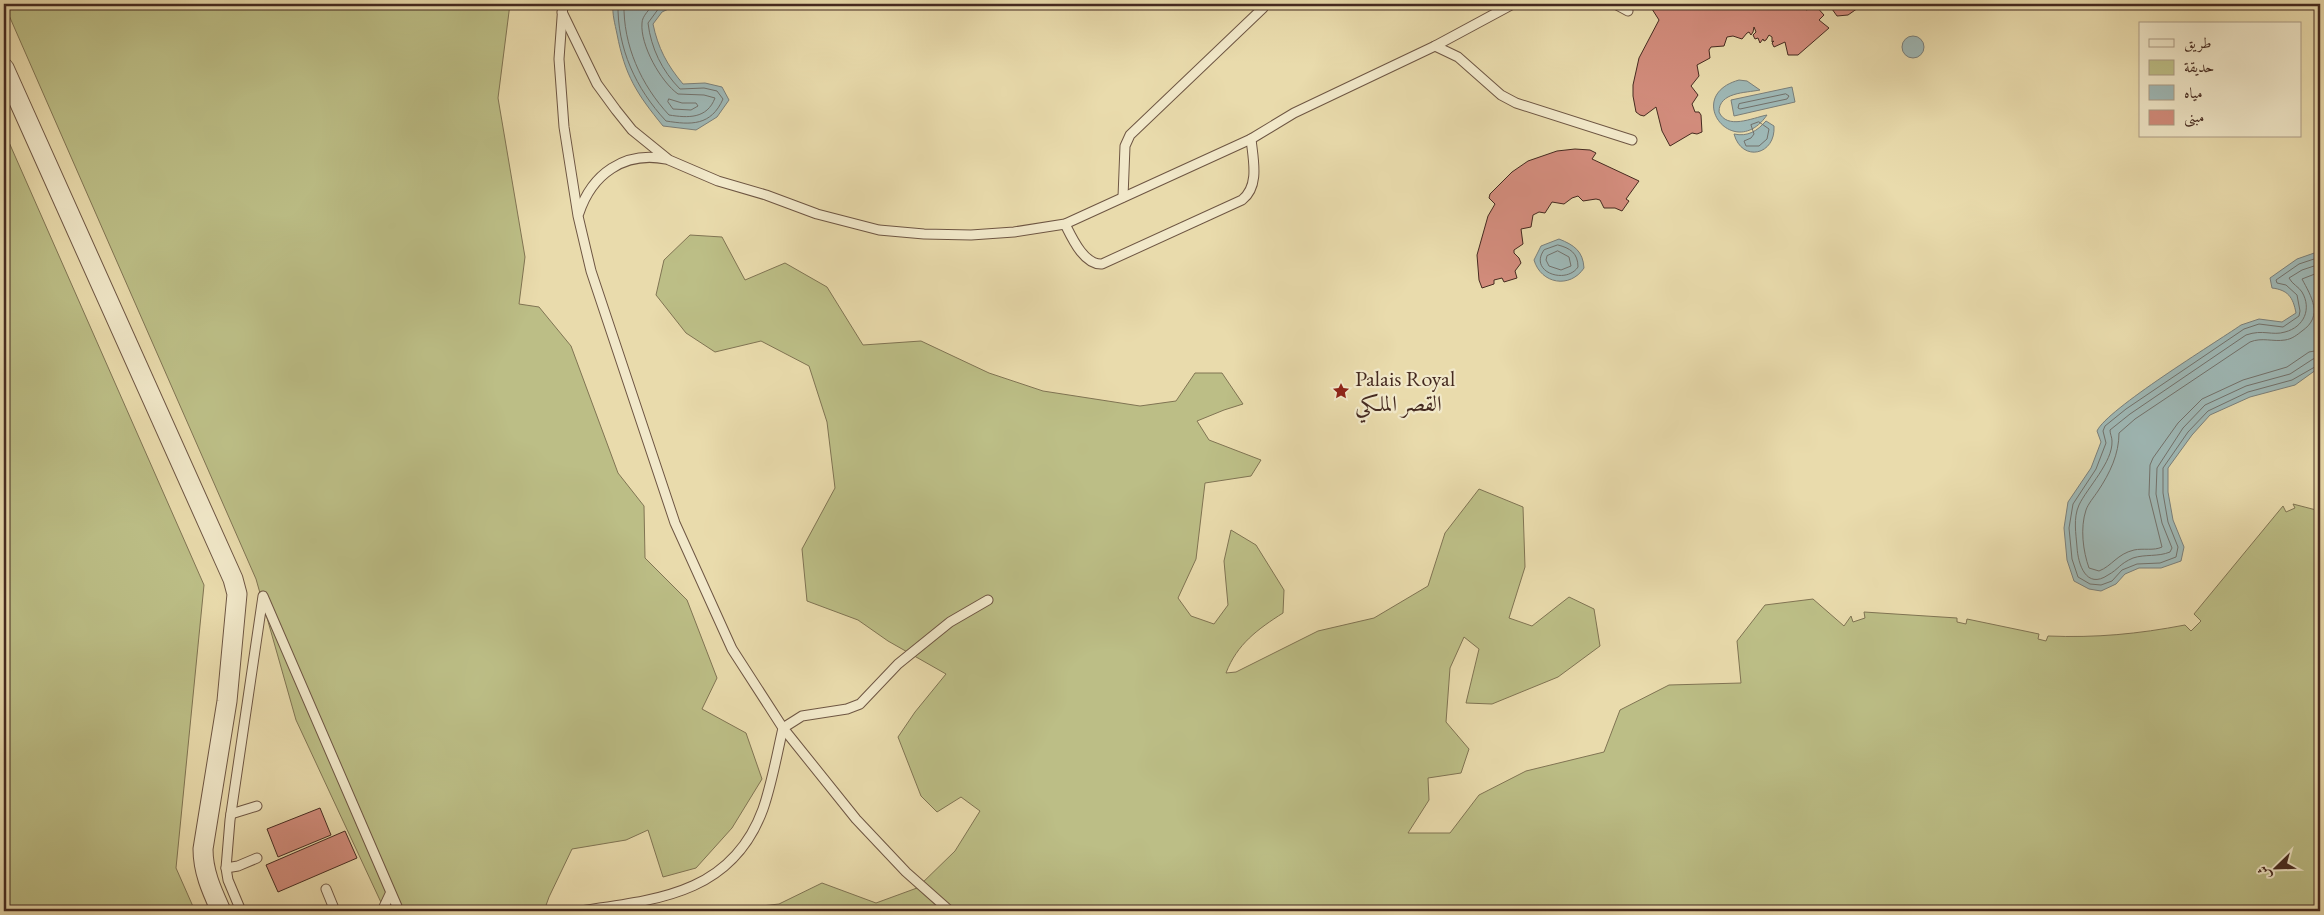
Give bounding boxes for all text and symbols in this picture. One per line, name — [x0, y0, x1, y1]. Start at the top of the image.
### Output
legend — [2139, 22, 2302, 138]
text: طريق — [2184, 33, 2211, 53]
text: حديقة — [2184, 57, 2214, 76]
text: مياه — [2184, 83, 2202, 102]
text: مبنى — [2184, 107, 2204, 128]
place label: Palais Royal القصر الملكي — [1355, 364, 1455, 424]
place icon: Palais Royal القصر الملكي — [1331, 381, 1351, 401]
north arrow — [2252, 842, 2302, 892]
text: ش — [2253, 863, 2275, 883]

